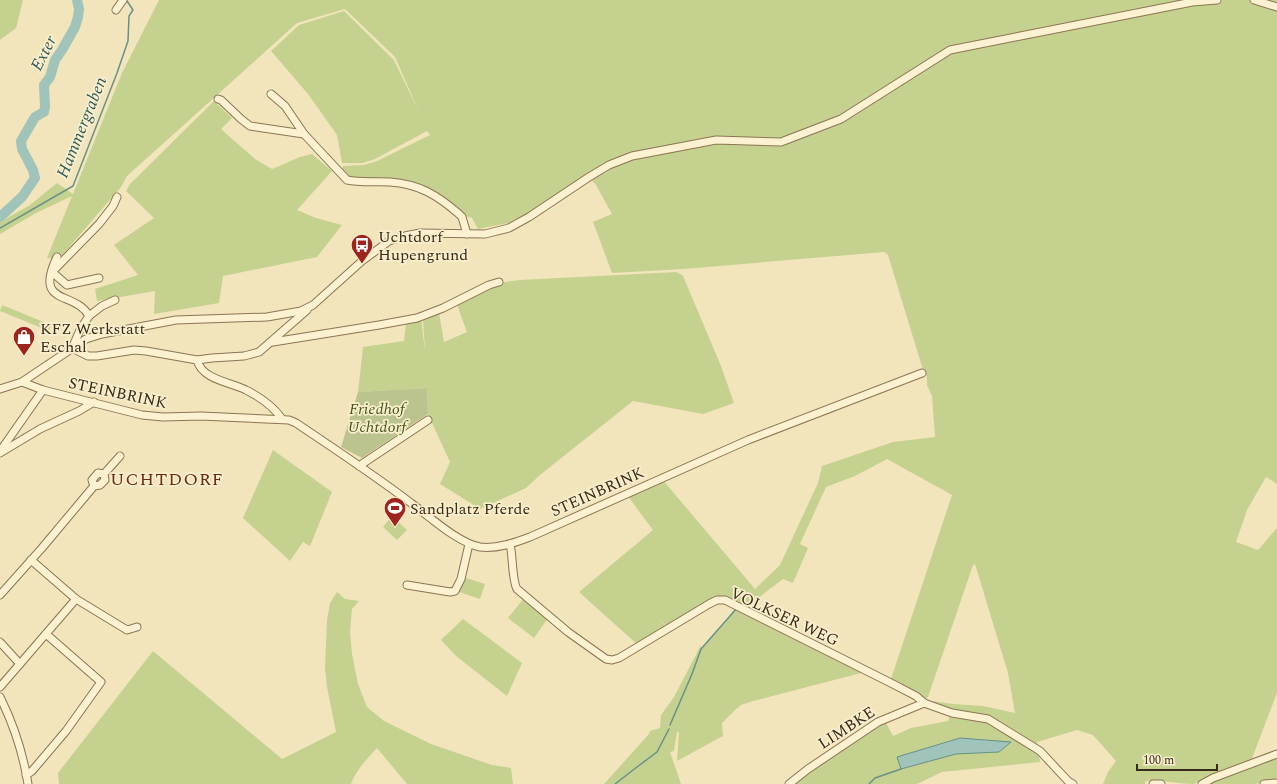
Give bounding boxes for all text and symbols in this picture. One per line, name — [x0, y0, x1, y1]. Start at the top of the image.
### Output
water label: Exter — [24, 31, 64, 76]
water label: Hammergraben — [50, 73, 114, 182]
place label: Uchtdorf Hupengrund — [378, 225, 468, 267]
bus stop icon: Uchtdorf Hupengrund — [349, 232, 375, 265]
place label: KFZ Werkstatt Eschal — [40, 317, 145, 359]
shop icon: KFZ Werkstatt Eschal — [11, 324, 37, 357]
street label: STEINBRINK — [66, 371, 170, 415]
park label: Friedhof Uchtdorf — [348, 397, 409, 439]
street label: STEINBRINK — [547, 460, 648, 523]
district label: UCHTDORF — [110, 466, 224, 493]
sports icon: Sandplatz Pferde — [382, 495, 408, 528]
place label: Sandplatz Pferde — [410, 497, 530, 521]
street label: VOLKSER WEG — [726, 581, 843, 653]
street label: LIMBKE — [813, 700, 880, 755]
scale bar — [1137, 746, 1217, 772]
text: 100 m — [1143, 751, 1174, 770]

